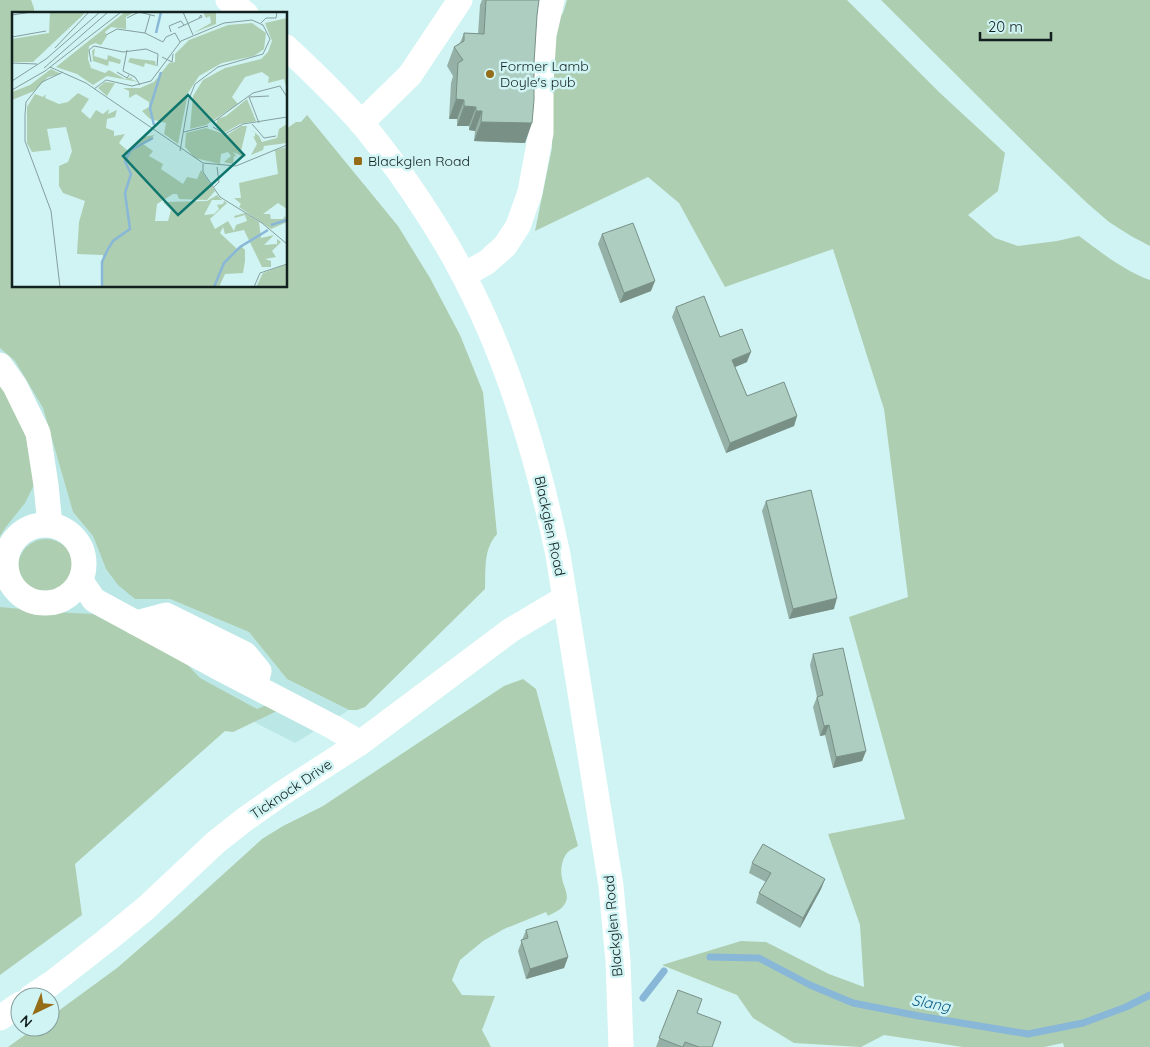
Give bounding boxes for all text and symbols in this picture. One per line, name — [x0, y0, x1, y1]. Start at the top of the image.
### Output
scale bar — [980, 10, 1051, 42]
inset map — [12, 12, 288, 288]
text: 20 m — [988, 17, 1023, 36]
place label: Former Lamb Doyle's pub — [500, 57, 589, 91]
marker: Former Lamb Doyle's pub — [484, 68, 496, 80]
place label: Blackglen Road — [368, 152, 470, 170]
marker: Blackglen Road — [352, 155, 364, 167]
street label: Blackglen Road — [531, 474, 569, 578]
street label: Ticknock Drive — [247, 755, 335, 823]
street label: Blackglen Road — [600, 874, 626, 978]
north arrow — [10, 987, 60, 1037]
water label: Slang — [910, 990, 953, 1016]
text: N — [16, 1011, 36, 1032]

